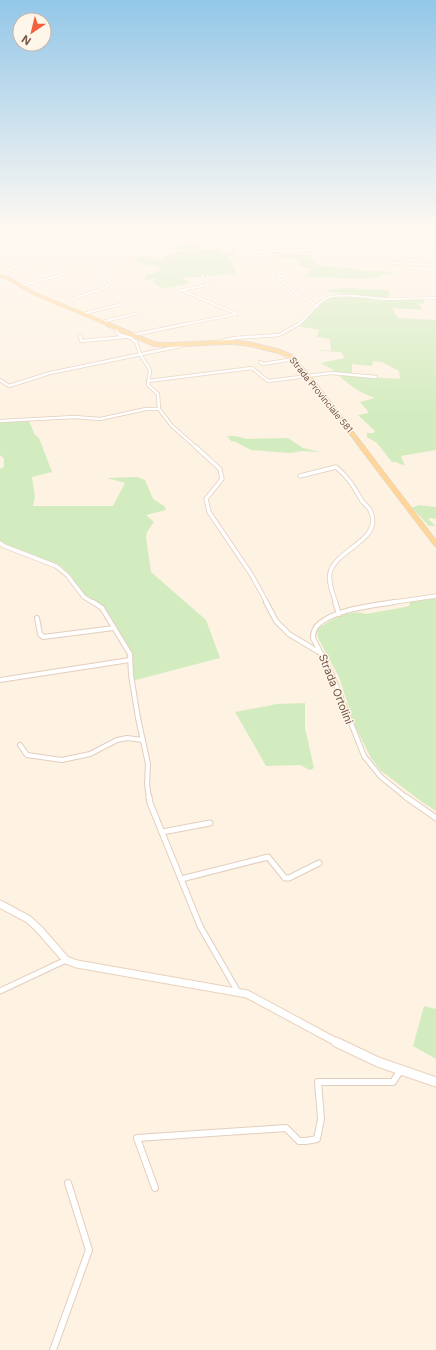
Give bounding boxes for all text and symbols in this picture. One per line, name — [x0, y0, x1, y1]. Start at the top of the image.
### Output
north arrow — [12, 12, 52, 52]
text: N — [19, 32, 34, 48]
street label: Strada Provinciale 581 — [288, 355, 355, 435]
street label: Strada Ortolini — [316, 652, 356, 726]

